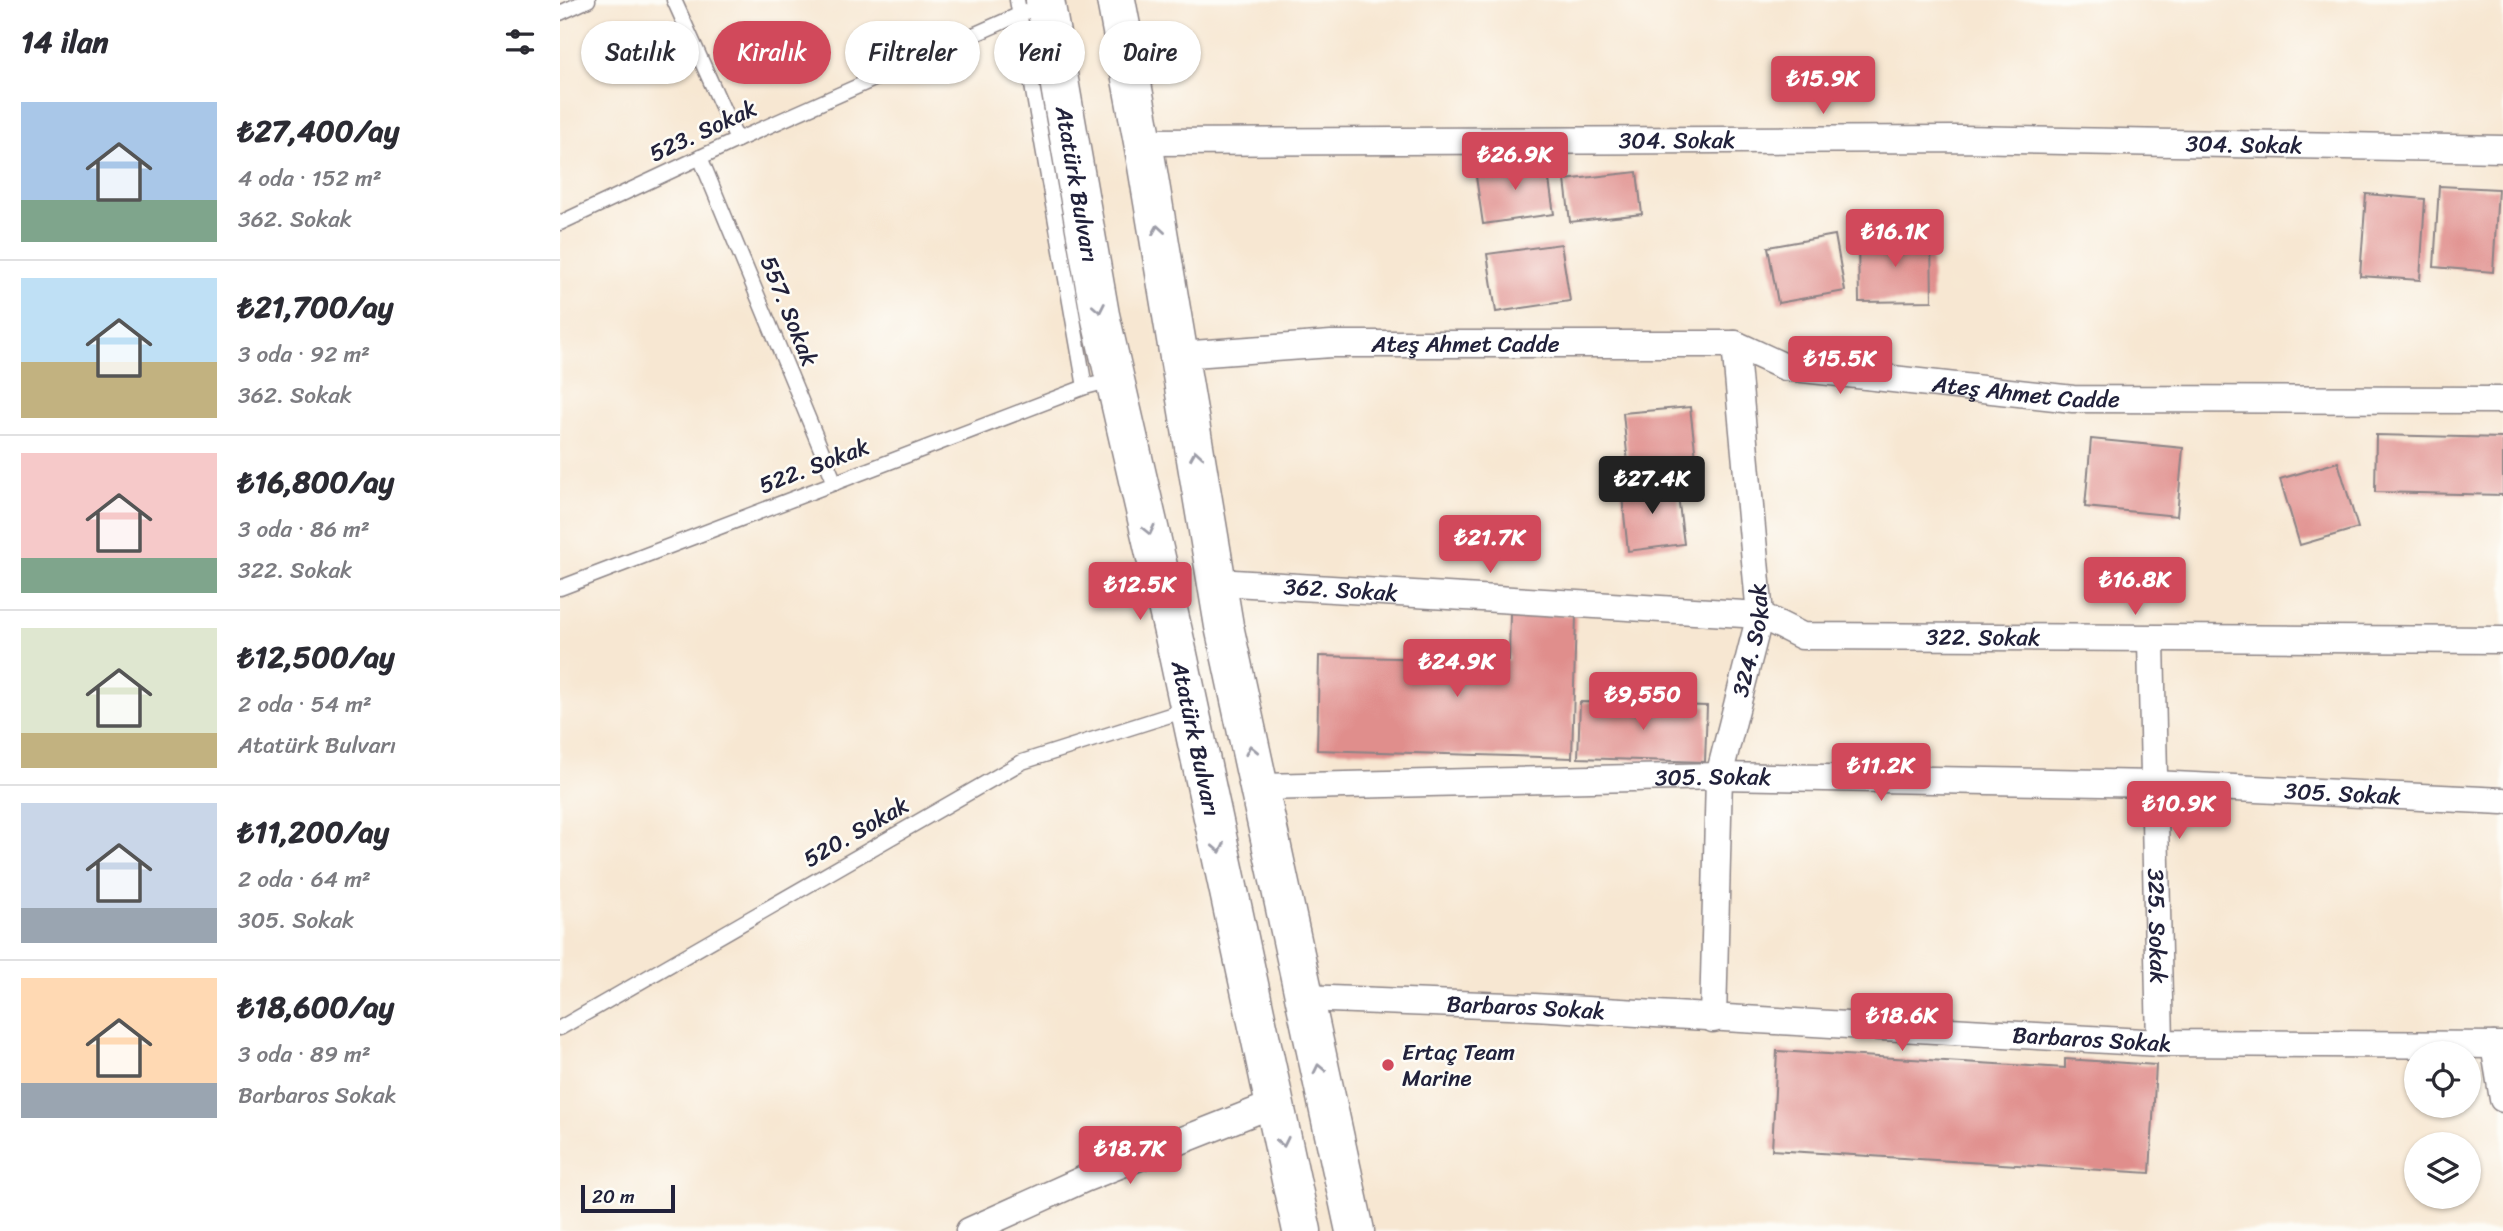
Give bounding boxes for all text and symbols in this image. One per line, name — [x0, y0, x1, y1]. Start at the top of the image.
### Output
text: 14 ilan — [21, 15, 108, 69]
chip: Satılık — [581, 21, 699, 84]
chip: Kiralık — [713, 21, 831, 84]
chip: Filtreler — [845, 21, 980, 84]
chip: Yeni — [994, 21, 1085, 84]
chip: Daire — [1099, 21, 1201, 84]
icon: filters — [501, 23, 539, 61]
pin: ₺15.9K — [1766, 57, 1880, 116]
text: ₺15.9K — [1787, 58, 1859, 99]
street label: 523. Sokak — [642, 88, 764, 174]
street label: Atatürk Bulvarı — [1043, 102, 1111, 266]
text: ₺27,400/ay — [238, 104, 399, 158]
street label: 304. Sokak — [1619, 119, 1735, 161]
street label: 304. Sokak — [2185, 123, 2303, 166]
icon: home — [77, 130, 161, 214]
pin: ₺26.9K — [1458, 132, 1572, 192]
text: ₺26.9K — [1478, 134, 1552, 175]
text: 4 oda · 152 m² — [238, 158, 382, 199]
text: 362. Sokak — [238, 199, 352, 240]
pin: ₺16.1K — [1838, 210, 1952, 269]
text: ₺16.1K — [1862, 211, 1928, 252]
one-way arrow — [1151, 224, 1166, 236]
street label: 557. Sokak — [748, 249, 830, 373]
text: ₺21,700/ay — [238, 280, 393, 334]
one-way arrow — [1091, 302, 1106, 314]
icon: home — [77, 306, 161, 390]
street label: Ateş Ahmet Cadde — [1371, 324, 1560, 365]
text: 3 oda · 92 m² — [238, 334, 370, 375]
pin: ₺15.5K — [1783, 336, 1897, 396]
text: ₺15.5K — [1804, 338, 1876, 379]
street label: Ateş Ahmet Cadde — [1929, 363, 2120, 420]
text: 362. Sokak — [238, 375, 352, 416]
street label: 522. Sokak — [753, 426, 875, 506]
one-way arrow — [1189, 449, 1204, 460]
text: ₺16,800/ay — [238, 455, 394, 509]
pin: ₺27.4K — [1595, 456, 1709, 516]
text: ₺27.4K — [1615, 458, 1689, 499]
icon: home — [77, 481, 161, 565]
text: 3 oda · 86 m² — [238, 509, 370, 550]
pin: ₺21.7K — [1433, 516, 1547, 575]
text: ₺21.7K — [1455, 517, 1525, 558]
one-way arrow — [1141, 524, 1156, 536]
text: 322. Sokak — [238, 550, 352, 591]
pin: ₺16.8K — [2078, 558, 2192, 617]
text: ₺16.8K — [2100, 559, 2170, 600]
pin: ₺12.5K — [1083, 562, 1197, 622]
text: ₺12.5K — [1105, 564, 1175, 605]
street label: 362. Sokak — [1283, 566, 1399, 613]
street label: 324. Sokak — [1719, 582, 1781, 701]
street label: 322. Sokak — [1926, 616, 2040, 658]
text: ₺12,500/ay — [238, 630, 395, 684]
pin: ₺24.9K — [1400, 640, 1514, 699]
text: ₺24.9K — [1419, 641, 1495, 682]
icon: home — [77, 656, 161, 740]
street label: Atatürk Bulvarı — [1159, 656, 1233, 820]
pin: ₺9,550 — [1586, 672, 1700, 732]
text: ₺9,550 — [1605, 674, 1681, 715]
text: 2 oda · 54 m² — [238, 684, 372, 725]
text: Atatürk Bulvarı — [238, 725, 396, 766]
one-way arrow — [1244, 744, 1259, 756]
pin: ₺11.2K — [1824, 744, 1938, 803]
text: ₺11.2K — [1848, 745, 1914, 786]
street label: 305. Sokak — [1654, 755, 1771, 798]
street label: 305. Sokak — [2283, 770, 2402, 816]
pin: ₺10.9K — [2122, 782, 2236, 841]
text: ₺10.9K — [2143, 783, 2215, 824]
street label: 520. Sokak — [795, 785, 917, 879]
text: ₺11,200/ay — [238, 805, 389, 859]
icon: home — [77, 831, 161, 915]
one-way arrow — [1211, 842, 1226, 854]
text: 2 oda · 64 m² — [238, 859, 371, 900]
street label: 325. Sokak — [2136, 868, 2179, 984]
text: 305. Sokak — [238, 900, 354, 941]
text: ₺18,600/ay — [238, 980, 394, 1034]
street label: Barbaros Sokak — [1446, 983, 1606, 1032]
pin: ₺18.6K — [1845, 993, 1959, 1053]
text: ₺18.6K — [1867, 995, 1937, 1036]
icon: home — [77, 1006, 161, 1090]
street label: Barbaros Sokak — [2011, 1014, 2171, 1064]
place label: Ertaç Team Marine — [1402, 1032, 1515, 1099]
text: 3 oda · 89 m² — [238, 1034, 371, 1075]
map controls — [2404, 1041, 2481, 1209]
button: locate — [2404, 1041, 2481, 1118]
marker: Ertaç Team Marine — [1380, 1057, 1396, 1073]
one-way arrow — [1313, 1063, 1328, 1075]
text: Barbaros Sokak — [238, 1075, 397, 1116]
pin: ₺18.7K — [1073, 1126, 1187, 1186]
text: ₺18.7K — [1095, 1128, 1165, 1169]
button: layers — [2404, 1132, 2481, 1209]
one-way arrow — [1274, 1136, 1289, 1148]
text: 20 m — [592, 1180, 635, 1213]
scale bar — [581, 1182, 676, 1214]

